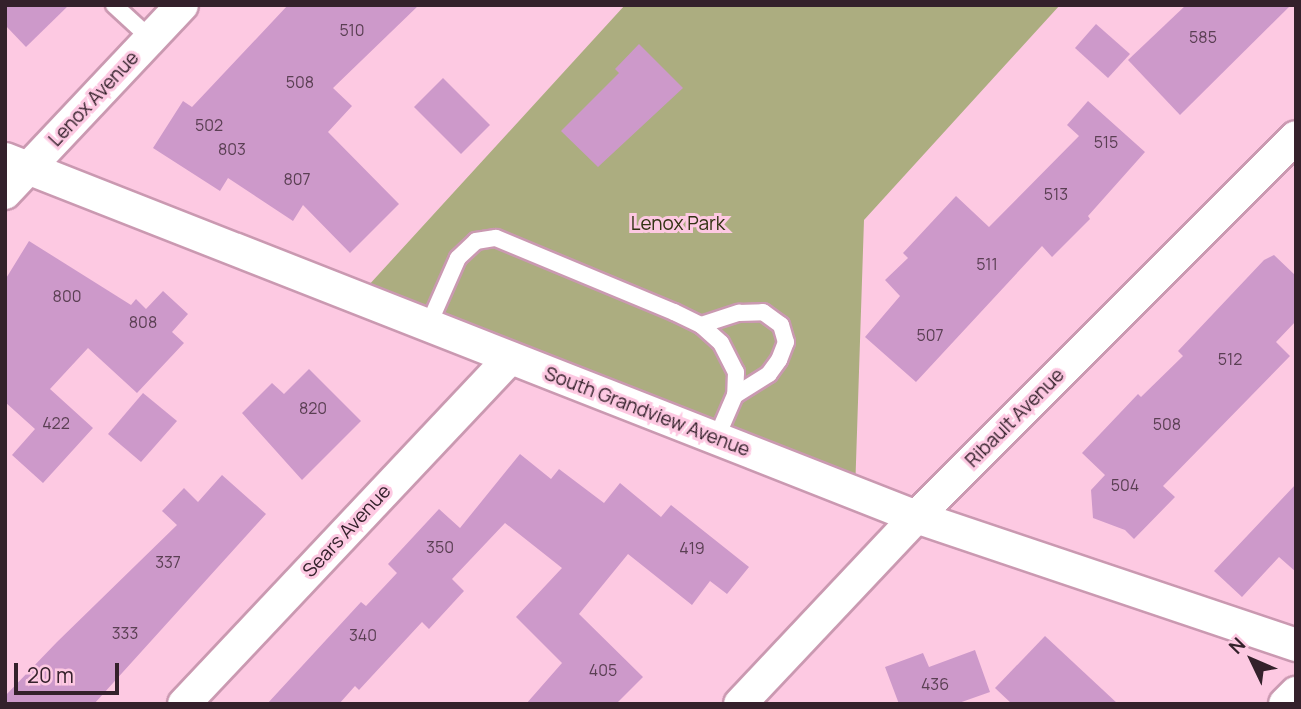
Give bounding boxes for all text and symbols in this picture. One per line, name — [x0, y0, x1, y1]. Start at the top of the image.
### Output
house number: 510 — [339, 20, 365, 40]
house number: 585 — [1189, 27, 1217, 47]
street label: Lenox Avenue — [44, 47, 144, 151]
house number: 508 — [286, 72, 314, 92]
house number: 502 — [195, 115, 223, 135]
house number: 515 — [1094, 132, 1118, 152]
house number: 803 — [218, 139, 246, 159]
house number: 807 — [283, 169, 311, 189]
house number: 513 — [1044, 184, 1068, 204]
park label: Lenox Park — [631, 213, 725, 235]
house number: 511 — [976, 254, 998, 274]
house number: 800 — [53, 286, 81, 306]
house number: 808 — [129, 312, 157, 332]
house number: 507 — [916, 325, 944, 345]
house number: 512 — [1218, 349, 1242, 369]
street label: South Grandview Avenue — [541, 362, 753, 462]
street label: Ribault Avenue — [961, 364, 1069, 472]
house number: 820 — [299, 398, 327, 418]
house number: 422 — [42, 413, 70, 433]
house number: 508 — [1153, 414, 1181, 434]
house number: 504 — [1111, 475, 1139, 495]
street label: Sears Avenue — [298, 480, 396, 582]
house number: 350 — [426, 537, 454, 557]
house number: 419 — [679, 538, 705, 558]
house number: 337 — [155, 552, 181, 572]
house number: 333 — [112, 623, 138, 643]
house number: 340 — [349, 625, 377, 645]
north arrow — [1217, 625, 1287, 695]
text: N — [1223, 631, 1251, 659]
scale bar — [18, 650, 122, 694]
house number: 405 — [589, 660, 617, 680]
text: 20 m — [27, 661, 74, 689]
house number: 436 — [921, 674, 949, 694]

